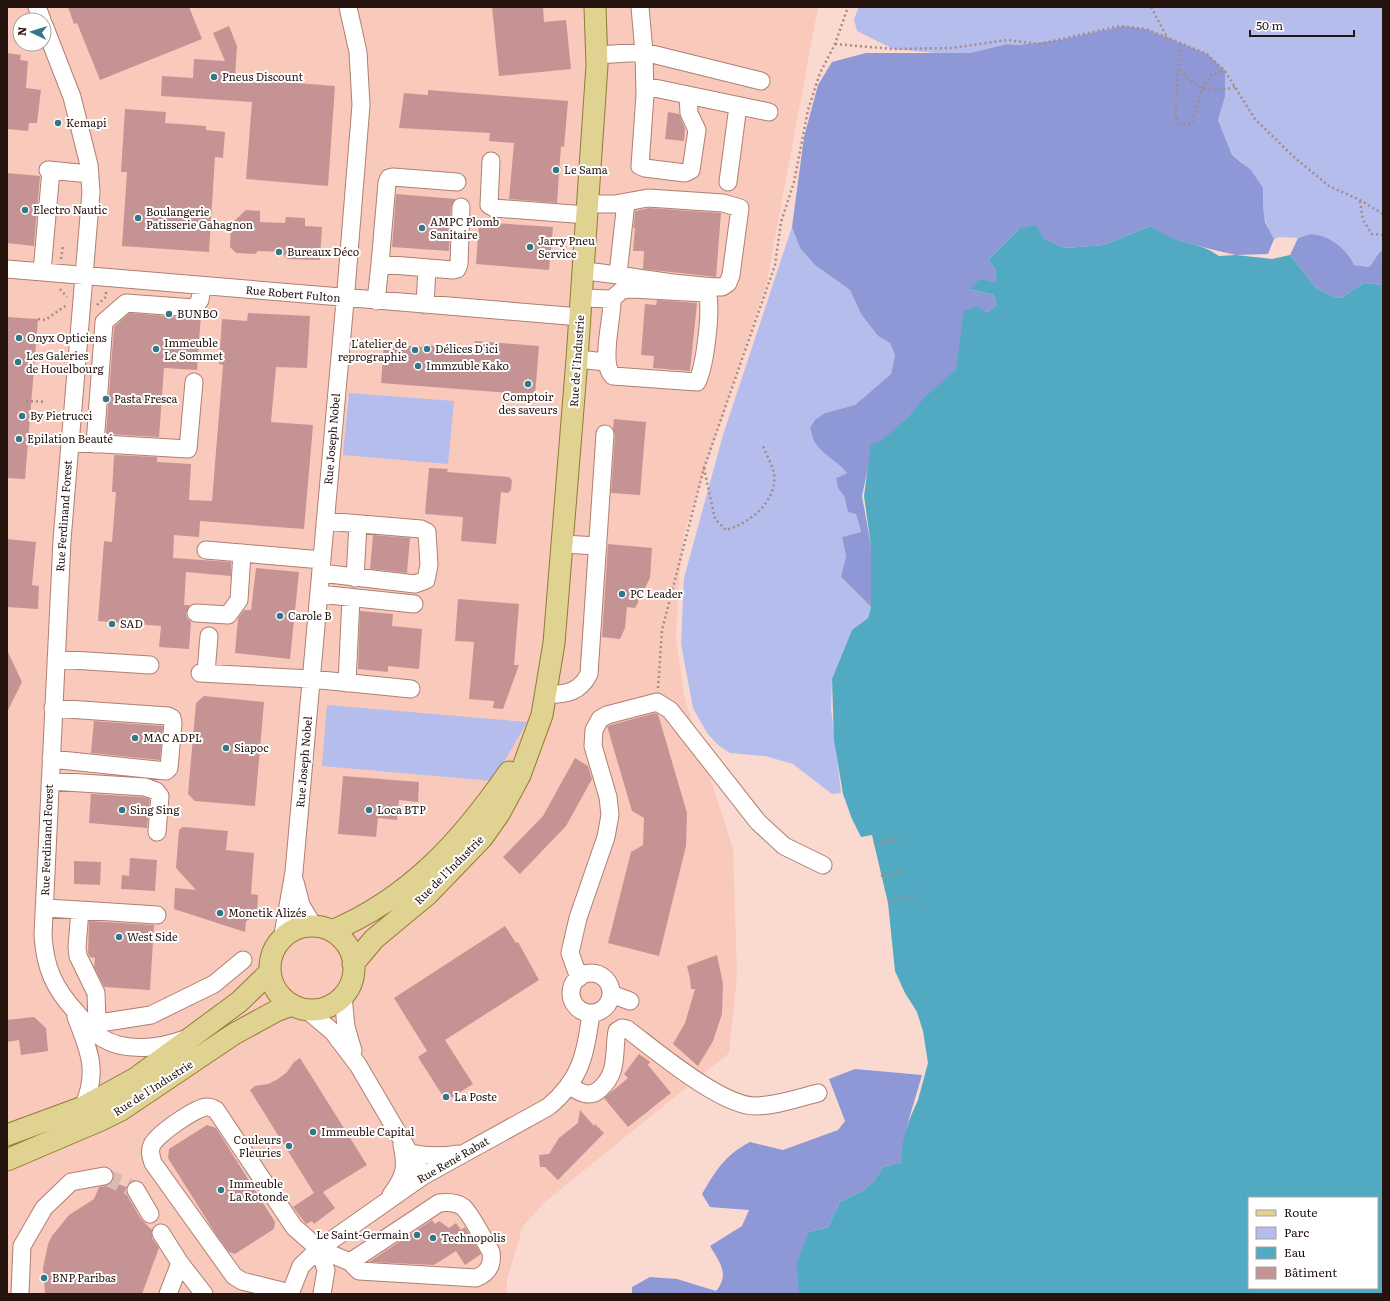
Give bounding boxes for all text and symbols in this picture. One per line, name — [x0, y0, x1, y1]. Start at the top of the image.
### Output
north arrow — [12, 12, 52, 52]
scale bar — [1250, 12, 1354, 38]
text: 50 m — [1256, 16, 1283, 34]
text: N — [13, 26, 29, 36]
place label: Pneus Discount — [222, 68, 303, 84]
marker: Pneus Discount — [209, 72, 219, 82]
place label: Kemapi — [66, 114, 107, 130]
marker: Kemapi — [53, 118, 63, 128]
place label: Le Sama — [564, 161, 608, 177]
marker: Le Sama — [551, 165, 561, 175]
place label: Electro Nautic — [33, 201, 108, 217]
place label: Boulangerie Patisserie Gahagnon — [146, 203, 253, 232]
marker: Electro Nautic — [20, 205, 30, 215]
marker: Boulangerie Patisserie Gahagnon — [133, 213, 143, 223]
place label: AMPC Plomb Sanitaire — [430, 213, 500, 242]
marker: AMPC Plomb Sanitaire — [417, 223, 427, 233]
place label: Jarry Pneu Service — [538, 232, 595, 261]
marker: Jarry Pneu Service — [525, 242, 535, 252]
place label: Bureaux Déco — [287, 243, 359, 259]
marker: Bureaux Déco — [274, 247, 284, 257]
street label: Rue Robert Fulton — [245, 281, 341, 305]
place label: BUNBO — [177, 305, 218, 321]
marker: BUNBO — [164, 309, 174, 319]
street label: Rue de l'Industrie — [565, 314, 587, 407]
place label: Onyx Opticiens — [27, 329, 107, 345]
marker: Onyx Opticiens — [14, 333, 24, 343]
place label: Immeuble Le Sommet — [164, 334, 224, 363]
place label: L'atelier de reprographie — [338, 335, 407, 364]
place label: Délices D'ici — [435, 340, 498, 356]
marker: Immeuble Le Sommet — [151, 344, 161, 354]
marker: Délices D'ici — [422, 344, 432, 354]
marker: L'atelier de reprographie — [410, 345, 420, 355]
place label: Les Galeries de Houelbourg — [26, 347, 104, 376]
marker: Les Galeries de Houelbourg — [13, 357, 23, 367]
place label: Immzuble Kako — [426, 357, 509, 373]
marker: Immzuble Kako — [413, 361, 423, 371]
marker: Comptoir des saveurs — [523, 379, 533, 389]
place label: Comptoir des saveurs — [499, 388, 557, 417]
place label: Pasta Fresca — [114, 390, 177, 406]
street label: Rue Joseph Nobel — [319, 392, 343, 485]
marker: Pasta Fresca — [101, 394, 111, 404]
place label: By Pietrucci — [30, 407, 93, 423]
marker: By Pietrucci — [17, 411, 27, 421]
place label: Epilation Beauté — [27, 430, 113, 446]
marker: Epilation Beauté — [14, 434, 24, 444]
street label: Rue Ferdinand Forest — [51, 459, 75, 572]
place label: PC Leader — [630, 585, 683, 601]
marker: PC Leader — [617, 589, 627, 599]
place label: Carole B — [288, 607, 332, 623]
marker: Carole B — [275, 611, 285, 621]
place label: SAD — [120, 615, 143, 631]
marker: SAD — [107, 619, 117, 629]
street label: Rue Joseph Nobel — [291, 715, 315, 808]
place label: MAC ADPL — [143, 729, 202, 745]
marker: MAC ADPL — [130, 733, 140, 743]
place label: Siapoc — [234, 739, 269, 755]
marker: Siapoc — [221, 743, 231, 753]
street label: Rue Ferdinand Forest — [36, 783, 56, 896]
place label: Sing Sing — [130, 801, 180, 817]
place label: Loca BTP — [377, 801, 426, 817]
marker: Sing Sing — [117, 805, 127, 815]
marker: Loca BTP — [364, 805, 374, 815]
street label: Rue de l'Industrie — [410, 831, 487, 908]
place label: Monetik Alizés — [228, 904, 306, 920]
marker: Monetik Alizés — [215, 908, 225, 918]
place label: West Side — [127, 928, 178, 944]
marker: West Side — [114, 932, 124, 942]
street label: Rue de l'Industrie — [109, 1055, 196, 1119]
place label: La Poste — [454, 1088, 497, 1104]
marker: La Poste — [441, 1092, 451, 1102]
place label: Immeuble Capital — [321, 1123, 415, 1139]
marker: Immeuble Capital — [308, 1127, 318, 1137]
place label: Couleurs Fleuries — [234, 1131, 281, 1160]
street label: Rue René Rabat — [413, 1132, 492, 1186]
marker: Couleurs Fleuries — [284, 1141, 294, 1151]
place label: Immeuble La Rotonde — [229, 1175, 289, 1204]
marker: Immeuble La Rotonde — [216, 1185, 226, 1195]
legend — [1248, 1197, 1378, 1289]
text: Route — [1284, 1203, 1318, 1221]
text: Parc — [1284, 1223, 1309, 1241]
place label: Le Saint-Germain — [316, 1226, 409, 1242]
place label: Technopolis — [441, 1229, 506, 1245]
marker: Le Saint-Germain — [412, 1230, 422, 1240]
marker: Technopolis — [428, 1233, 438, 1243]
text: Eau — [1284, 1243, 1306, 1261]
text: Bâtiment — [1284, 1263, 1337, 1281]
place label: BNP Paribas — [52, 1269, 116, 1285]
marker: BNP Paribas — [39, 1273, 49, 1283]

